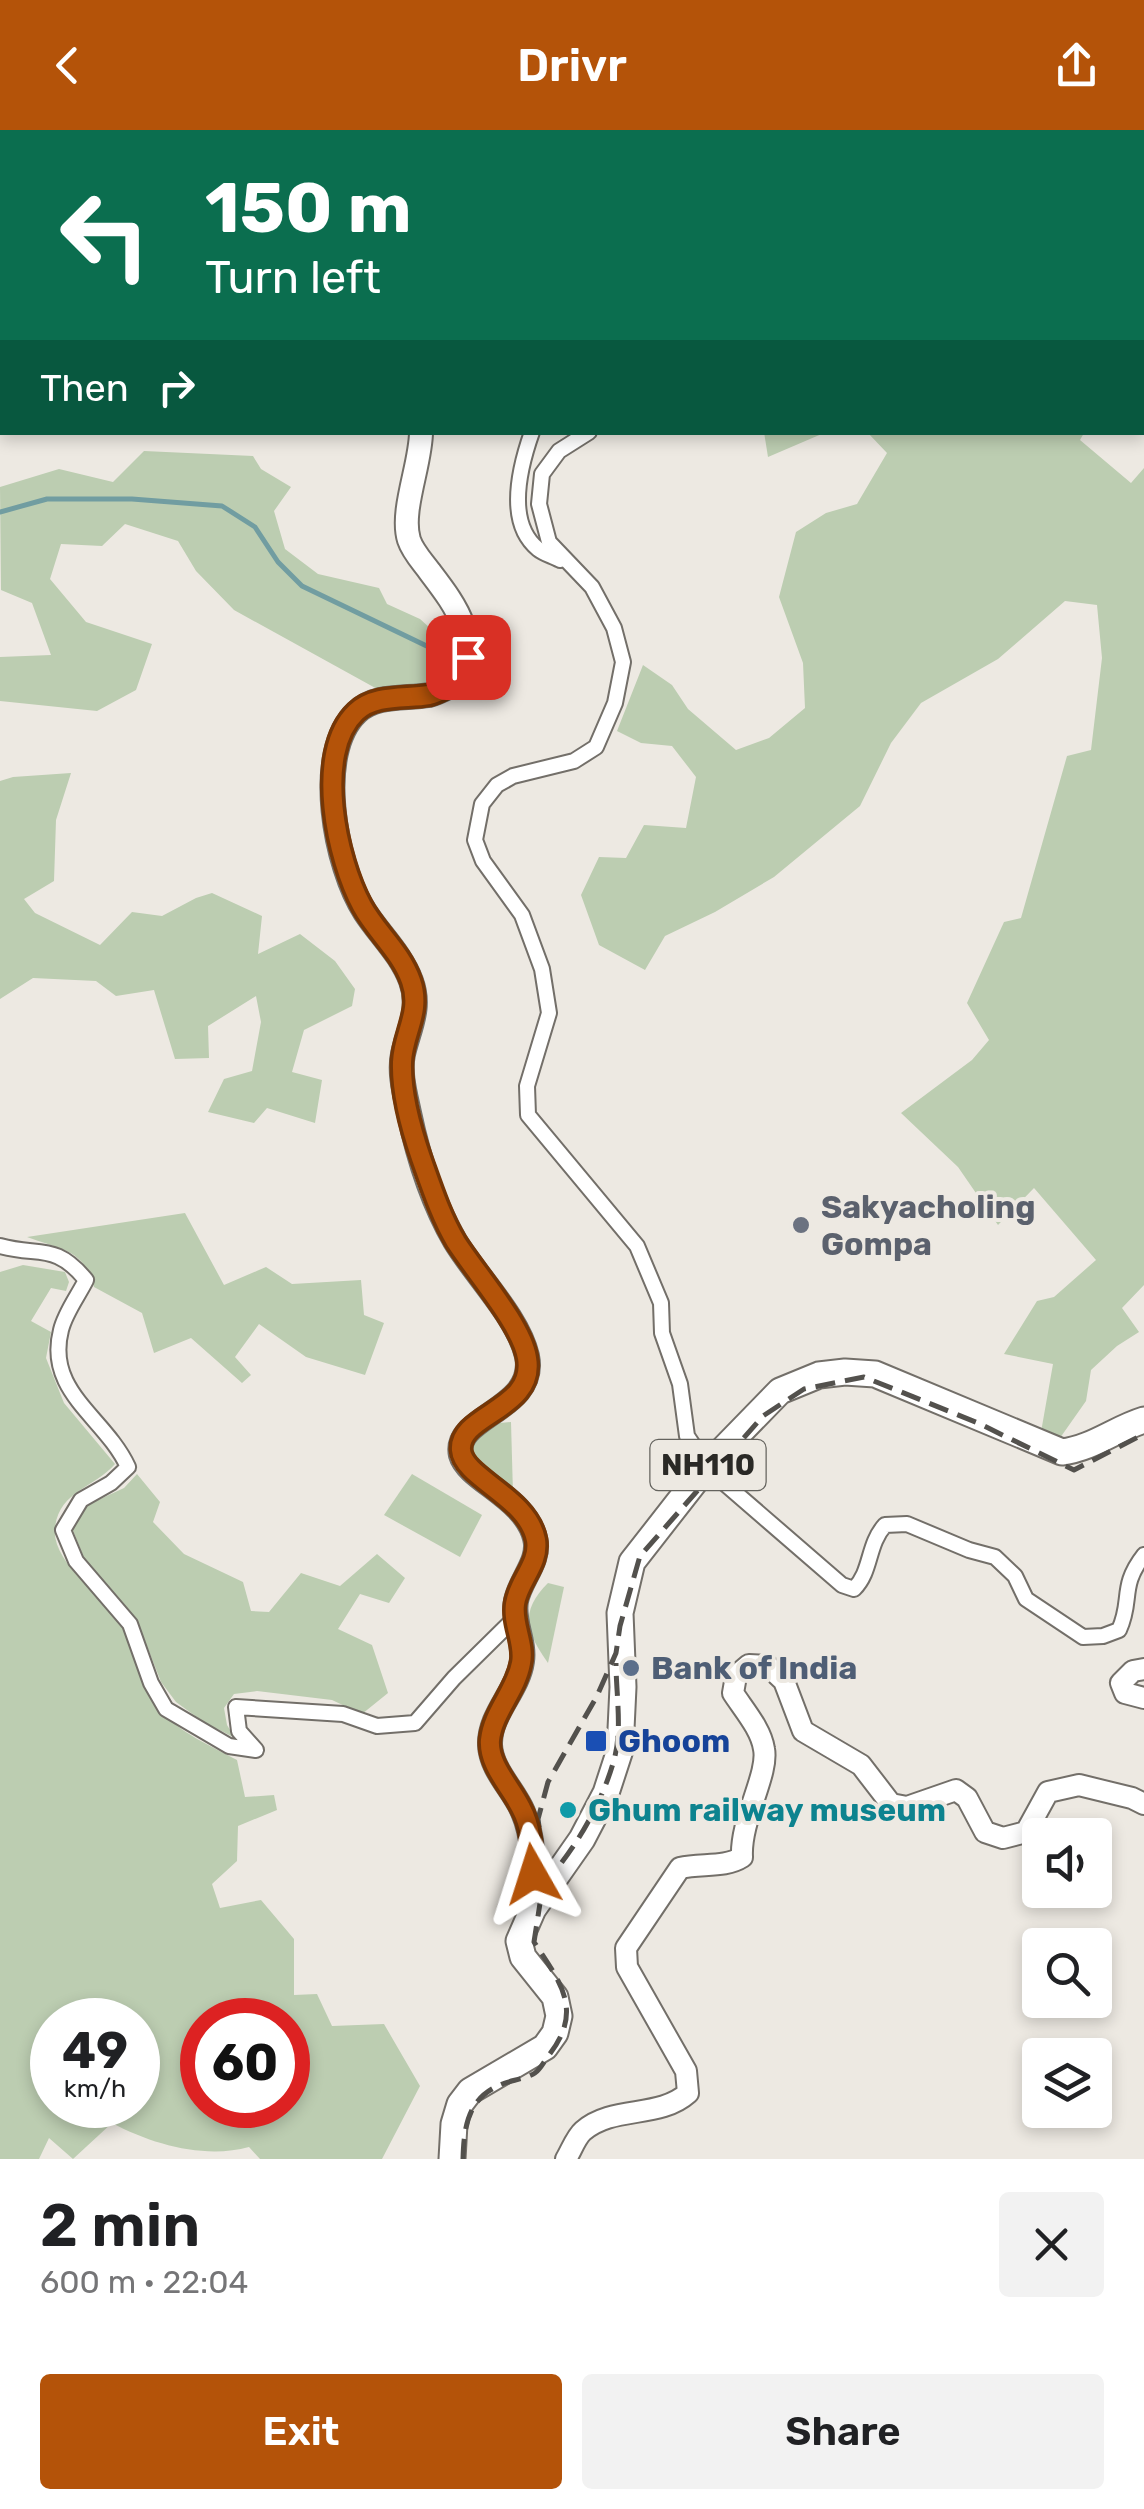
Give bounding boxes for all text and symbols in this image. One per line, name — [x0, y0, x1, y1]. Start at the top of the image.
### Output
icon: back — [40, 38, 95, 93]
icon: share — [1049, 38, 1104, 93]
text: Drivr — [517, 39, 627, 92]
text: 150 m — [205, 167, 412, 250]
icon: left — [40, 170, 170, 300]
text: Turn left — [205, 251, 381, 304]
icon: right — [149, 360, 204, 415]
text: Then — [40, 365, 129, 411]
pin — [426, 615, 511, 700]
icon: arrive — [441, 630, 496, 685]
place label: Sakyacholing Gompa — [821, 1188, 1036, 1263]
marker: Sakyacholing Gompa — [790, 1214, 812, 1236]
road number: NH110 — [650, 1440, 766, 1490]
place label: Bank of India — [651, 1649, 857, 1687]
marker: Bank of India — [620, 1657, 642, 1679]
place label: Ghoom — [618, 1722, 730, 1760]
marker: Ghoom — [583, 1728, 609, 1754]
place label: Ghum railway museum — [588, 1791, 946, 1829]
marker: Ghum railway museum — [557, 1799, 579, 1821]
map controls — [1022, 1818, 1112, 2128]
button: sound — [1022, 1818, 1112, 1908]
position arrow — [481, 1822, 585, 1926]
button: search — [1022, 1928, 1112, 2018]
speed limit sign: 60 — [180, 1998, 310, 2128]
text: 49 — [62, 2021, 128, 2081]
button: layers — [1022, 2038, 1112, 2128]
text: km/h — [64, 2074, 126, 2103]
text: 2 min — [40, 2190, 200, 2261]
button: close — [999, 2192, 1104, 2297]
text: 600 m · 22:04 — [40, 2263, 248, 2301]
button: Exit — [40, 2374, 562, 2489]
button: Share — [582, 2374, 1104, 2489]

